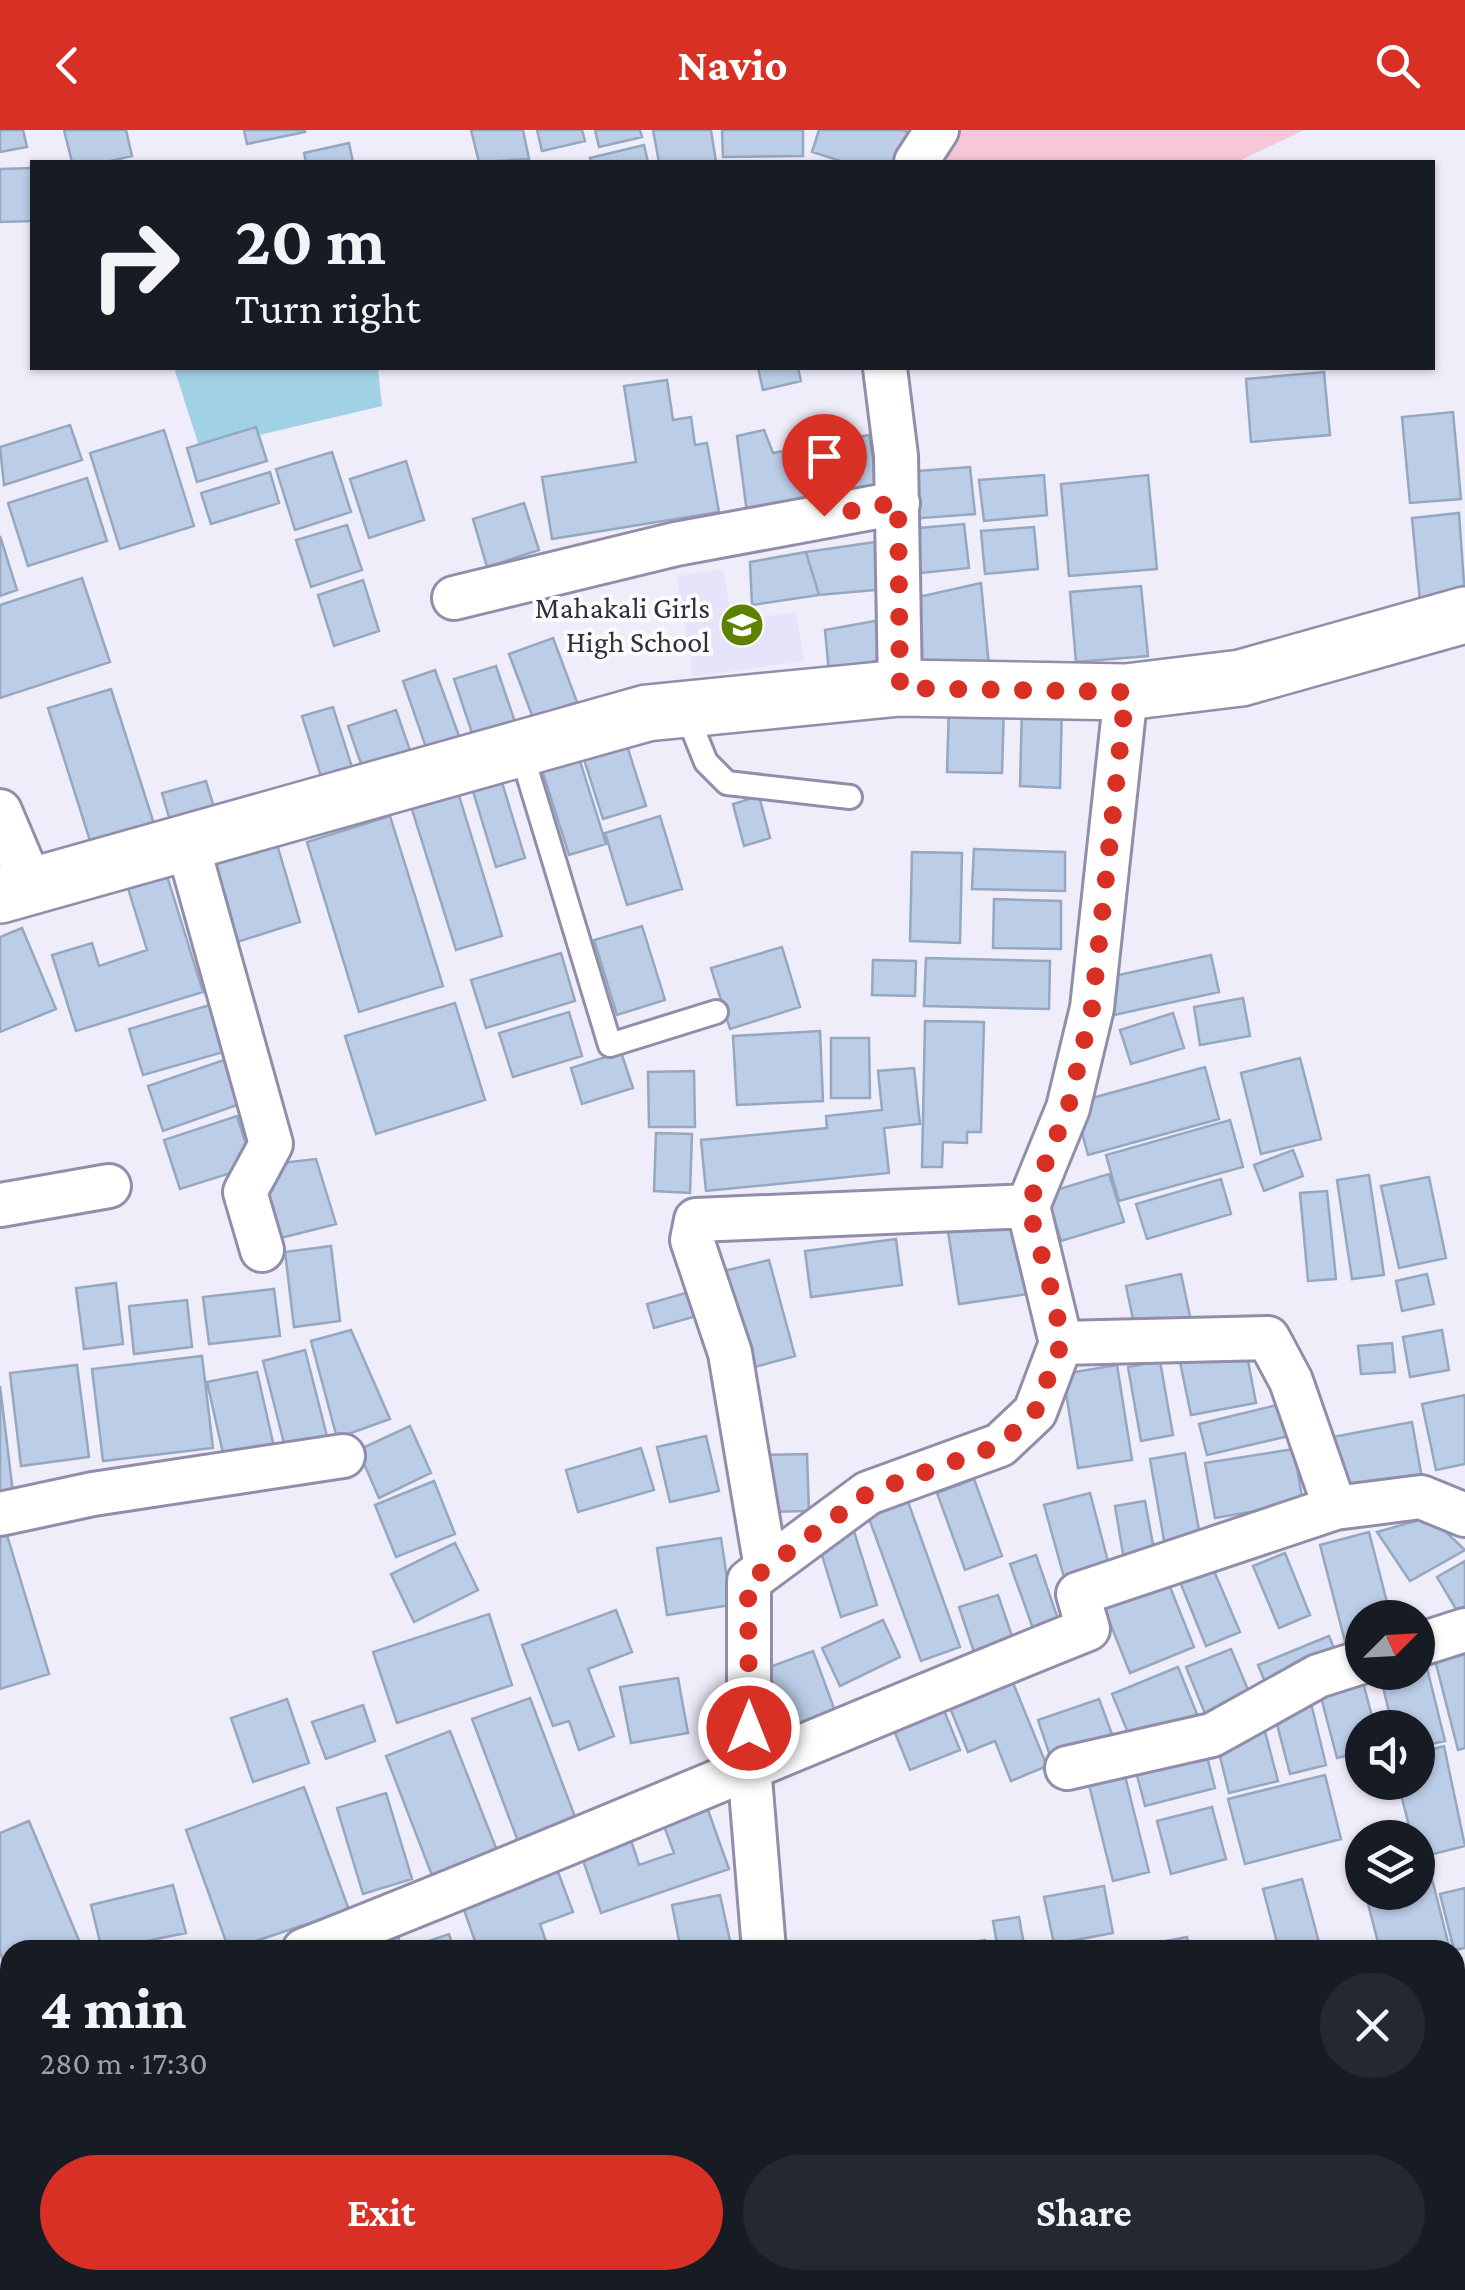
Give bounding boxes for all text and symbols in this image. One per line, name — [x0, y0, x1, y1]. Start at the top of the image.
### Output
icon: back — [40, 38, 95, 93]
icon: search — [1370, 38, 1425, 93]
text: Navio — [677, 40, 788, 90]
icon: right — [70, 200, 200, 330]
text: 20 m — [235, 201, 386, 279]
text: Turn right — [235, 283, 420, 333]
pin — [782, 414, 867, 517]
icon: arrive — [797, 429, 852, 484]
place label: Mahakali Girls High School — [535, 591, 710, 659]
school or university icon: Mahakali Girls High School — [719, 602, 765, 648]
north arrow — [1345, 1600, 1435, 1690]
map controls — [1345, 1600, 1435, 1910]
position arrow — [697, 1676, 801, 1780]
button: sound — [1345, 1710, 1435, 1800]
button: layers — [1345, 1820, 1435, 1910]
button: close — [1320, 1973, 1425, 2078]
text: 4 min — [40, 1974, 187, 2041]
text: 280 m · 17:30 — [40, 2045, 207, 2081]
button: Exit — [40, 2155, 723, 2270]
button: Share — [743, 2155, 1425, 2270]

